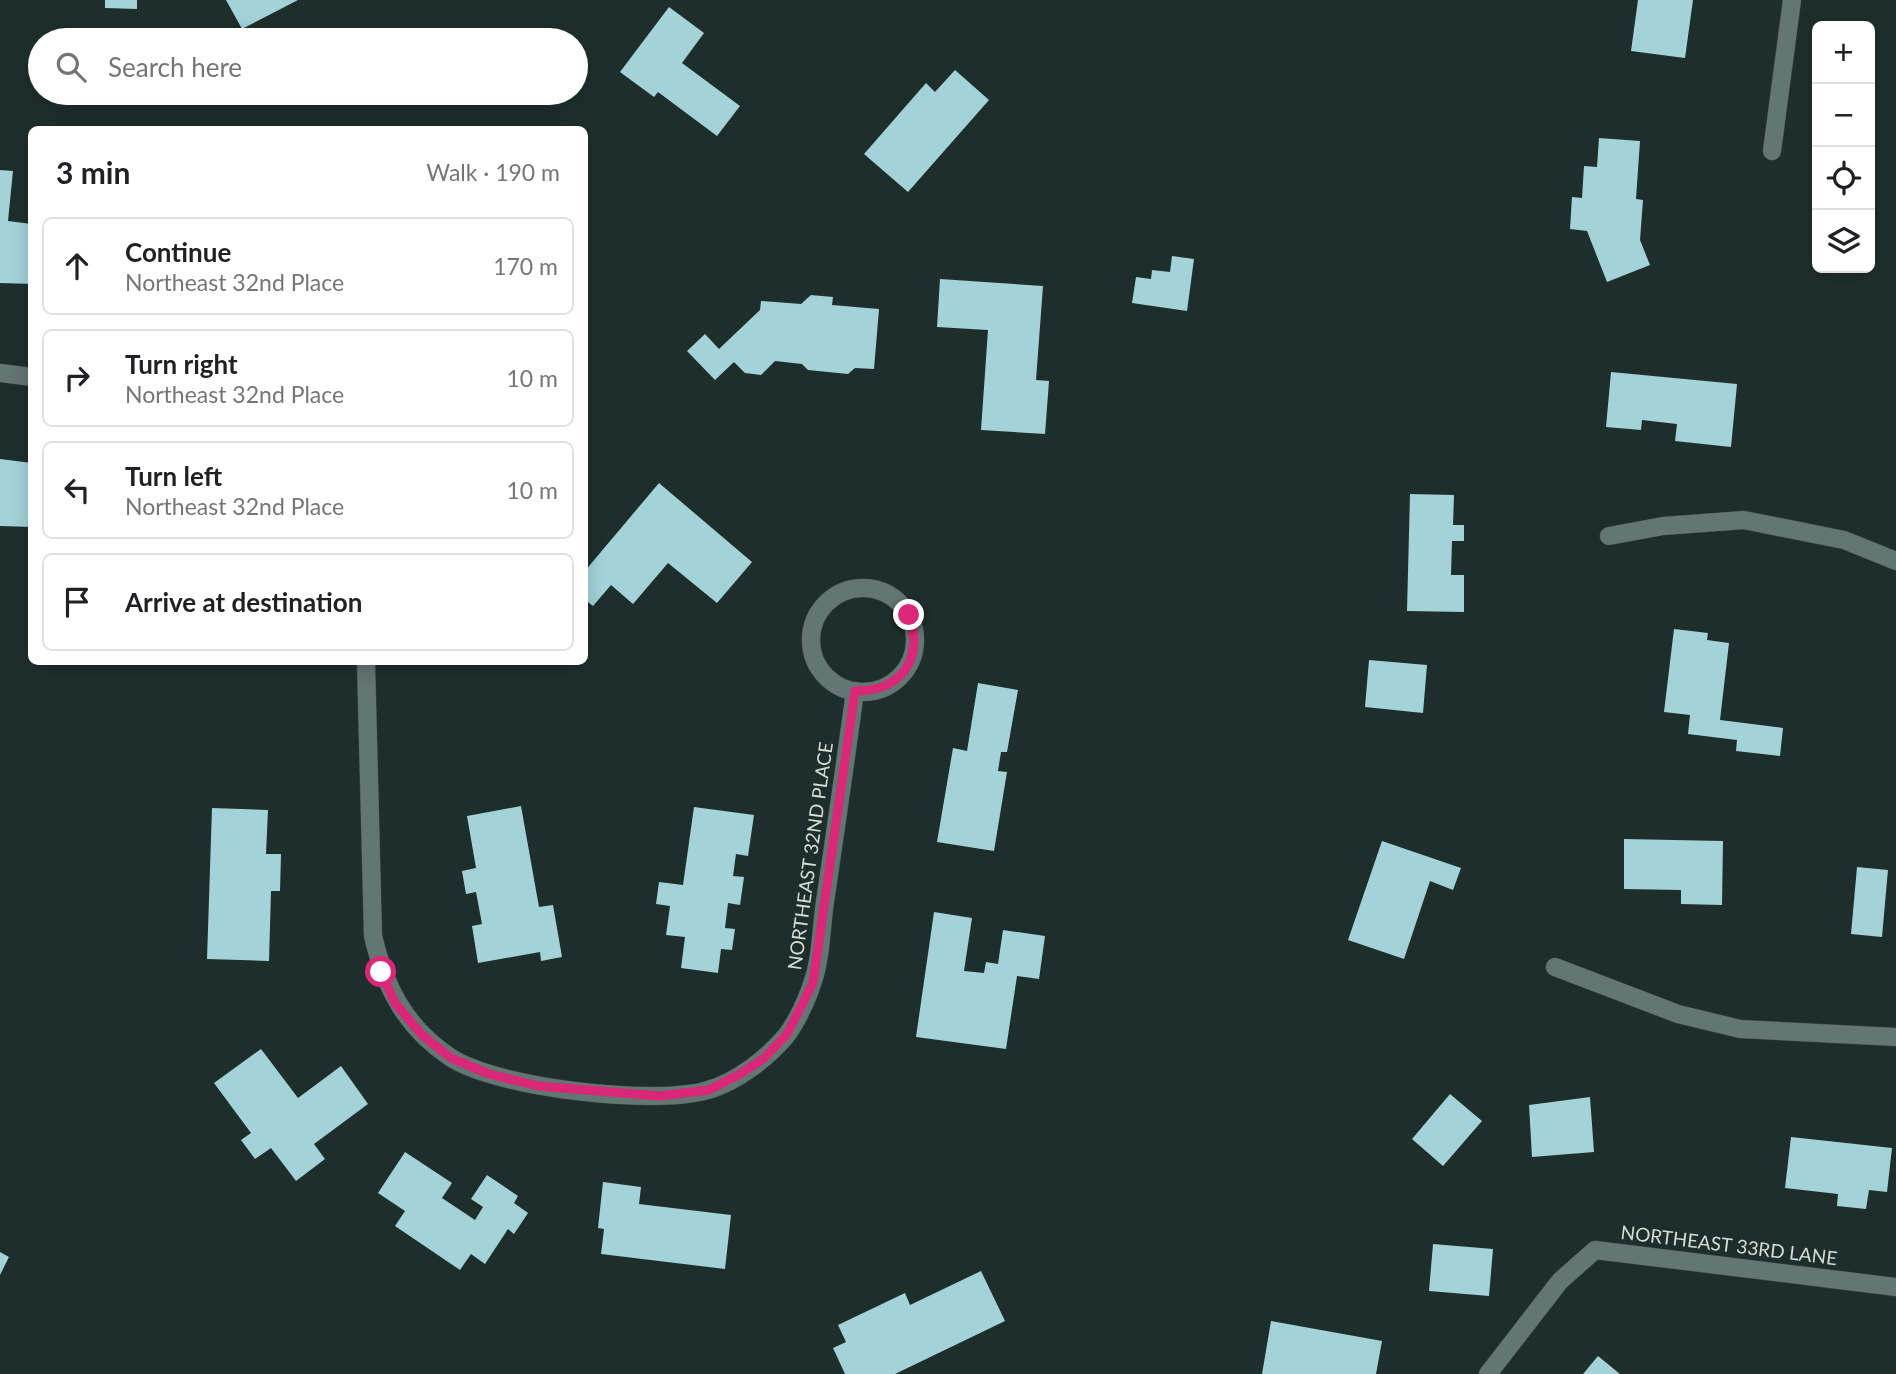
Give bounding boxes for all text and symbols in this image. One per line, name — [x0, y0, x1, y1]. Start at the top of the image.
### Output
map controls — [1812, 21, 1875, 273]
button: + — [1812, 21, 1875, 84]
search box — [28, 28, 588, 105]
icon: search — [52, 48, 90, 86]
text: Search here — [108, 51, 242, 83]
button: − — [1812, 84, 1875, 147]
button: locate — [1812, 147, 1875, 210]
text: 3 min — [56, 154, 130, 190]
text: Walk · 190 m — [426, 158, 560, 186]
button: layers — [1812, 210, 1875, 273]
text: Continue — [125, 236, 231, 268]
icon: ahead — [58, 247, 96, 285]
text: 170 m — [493, 252, 558, 280]
text: Northeast 32nd Place — [125, 268, 344, 296]
text: Turn right — [125, 348, 238, 380]
icon: right — [58, 359, 96, 397]
text: 10 m — [507, 364, 558, 392]
text: Northeast 32nd Place — [125, 380, 344, 408]
text: Turn left — [125, 460, 222, 492]
icon: left — [58, 471, 96, 509]
text: 10 m — [507, 476, 558, 504]
text: Northeast 32nd Place — [125, 492, 344, 520]
icon: arrive — [58, 583, 96, 621]
text: Arrive at destination — [125, 586, 362, 618]
route end — [893, 599, 924, 630]
street label: NORTHEAST 32ND PLACE — [782, 741, 837, 971]
route start — [365, 956, 396, 987]
street label: NORTHEAST 33RD LANE — [1620, 1220, 1839, 1269]

